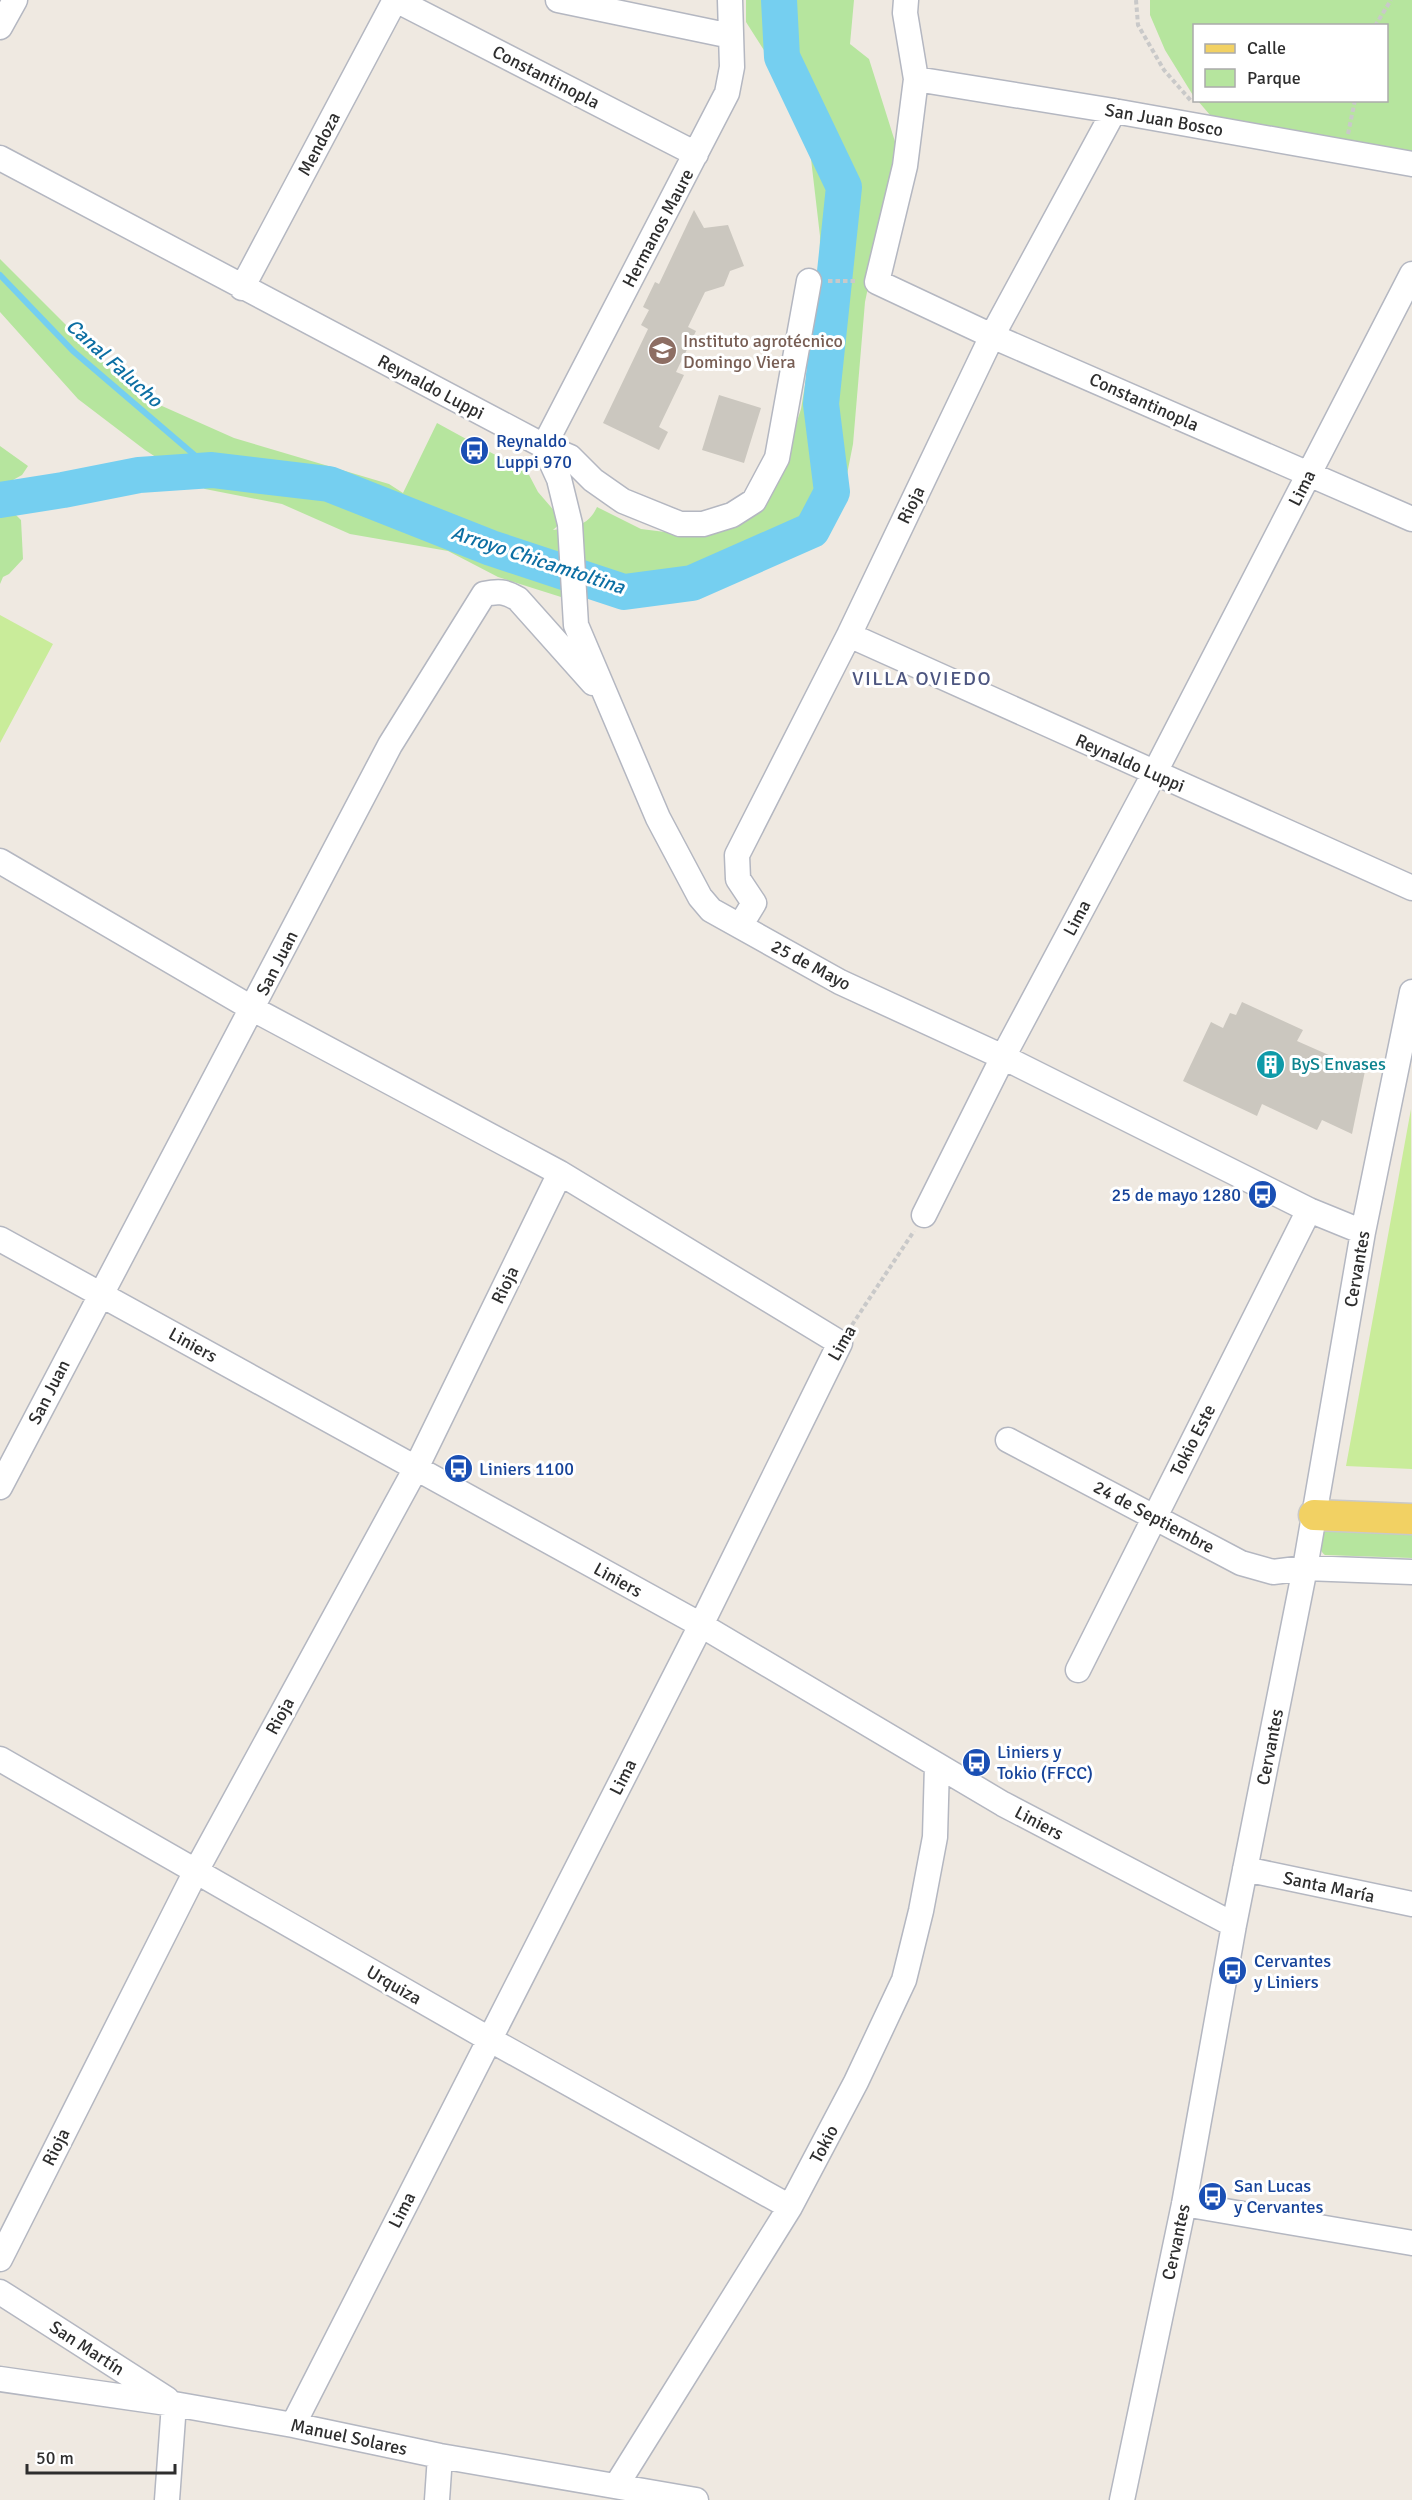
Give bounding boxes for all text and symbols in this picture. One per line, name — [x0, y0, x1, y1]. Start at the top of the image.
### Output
legend — [1193, 24, 1388, 102]
text: Calle — [1247, 37, 1286, 59]
street label: Constantinopla — [489, 41, 603, 113]
text: Parque — [1247, 67, 1301, 89]
street label: San Juan Bosco — [1103, 99, 1225, 141]
street label: Mendoza — [293, 108, 345, 180]
street label: Hermanos Maure — [618, 165, 698, 291]
water label: Canal Falucho — [61, 313, 168, 414]
place label: Instituto agrotécnico Domingo Viera — [683, 330, 843, 373]
school or university icon: Instituto agrotécnico Domingo Viera — [646, 335, 678, 367]
street label: Reynaldo Luppi — [374, 350, 488, 424]
street label: Constantinopla — [1086, 368, 1202, 436]
place label: Reynaldo Luppi 970 — [496, 430, 572, 473]
bus stop icon: Reynaldo Luppi 970 — [459, 435, 491, 467]
street label: Lima — [1284, 466, 1320, 510]
street label: Rioja — [893, 483, 929, 527]
water label: Arroyo Chicamtoltina — [448, 520, 629, 600]
district label: VILLA OVIEDO — [852, 666, 992, 691]
street label: Reynaldo Luppi — [1072, 729, 1188, 797]
street label: Lima — [1059, 896, 1095, 940]
street label: San Juan — [251, 927, 303, 999]
street label: 25 de Mayo — [767, 935, 855, 995]
building icon: ByS Envases — [1254, 1048, 1286, 1080]
place label: ByS Envases — [1291, 1053, 1386, 1075]
bus stop icon: 25 de mayo 1280 — [1246, 1179, 1278, 1211]
place label: 25 de mayo 1280 — [1111, 1184, 1241, 1206]
street label: Cervantes — [1339, 1229, 1375, 1309]
street label: Rioja — [487, 1263, 523, 1307]
street label: Lima — [823, 1321, 861, 1365]
street label: Liniers — [165, 1323, 221, 1367]
street label: San Juan — [23, 1356, 75, 1428]
street label: Tokio Este — [1166, 1401, 1220, 1479]
bus stop icon: Liniers 1100 — [442, 1453, 474, 1485]
place label: Liniers 1100 — [479, 1458, 574, 1480]
street label: 24 de Septiembre — [1090, 1476, 1218, 1558]
street label: Liniers — [590, 1558, 646, 1602]
street label: Rioja — [261, 1694, 299, 1738]
street label: Cervantes — [1252, 1707, 1288, 1787]
place label: Liniers y Tokio (FFCC) — [997, 1741, 1093, 1784]
bus stop icon: Liniers y Tokio (FFCC) — [960, 1746, 992, 1778]
street label: Lima — [605, 1755, 641, 1799]
street label: Liniers — [1011, 1801, 1067, 1845]
street label: Santa María — [1281, 1867, 1377, 1907]
place label: Cervantes y Liniers — [1254, 1950, 1331, 1993]
bus stop icon: Cervantes y Liniers — [1217, 1955, 1249, 1987]
street label: Urquiza — [363, 1961, 425, 2009]
street label: Tokio — [805, 2121, 843, 2167]
street label: Rioja — [37, 2125, 75, 2169]
place label: San Lucas y Cervantes — [1234, 2175, 1324, 2218]
bus stop icon: San Lucas y Cervantes — [1197, 2180, 1229, 2212]
street label: Lima — [384, 2188, 420, 2232]
street label: Cervantes — [1157, 2202, 1195, 2282]
street label: San Martín — [45, 2316, 129, 2380]
street label: Manuel Solares — [289, 2414, 409, 2460]
scale bar — [27, 2437, 176, 2475]
text: 50 m — [36, 2447, 74, 2469]

